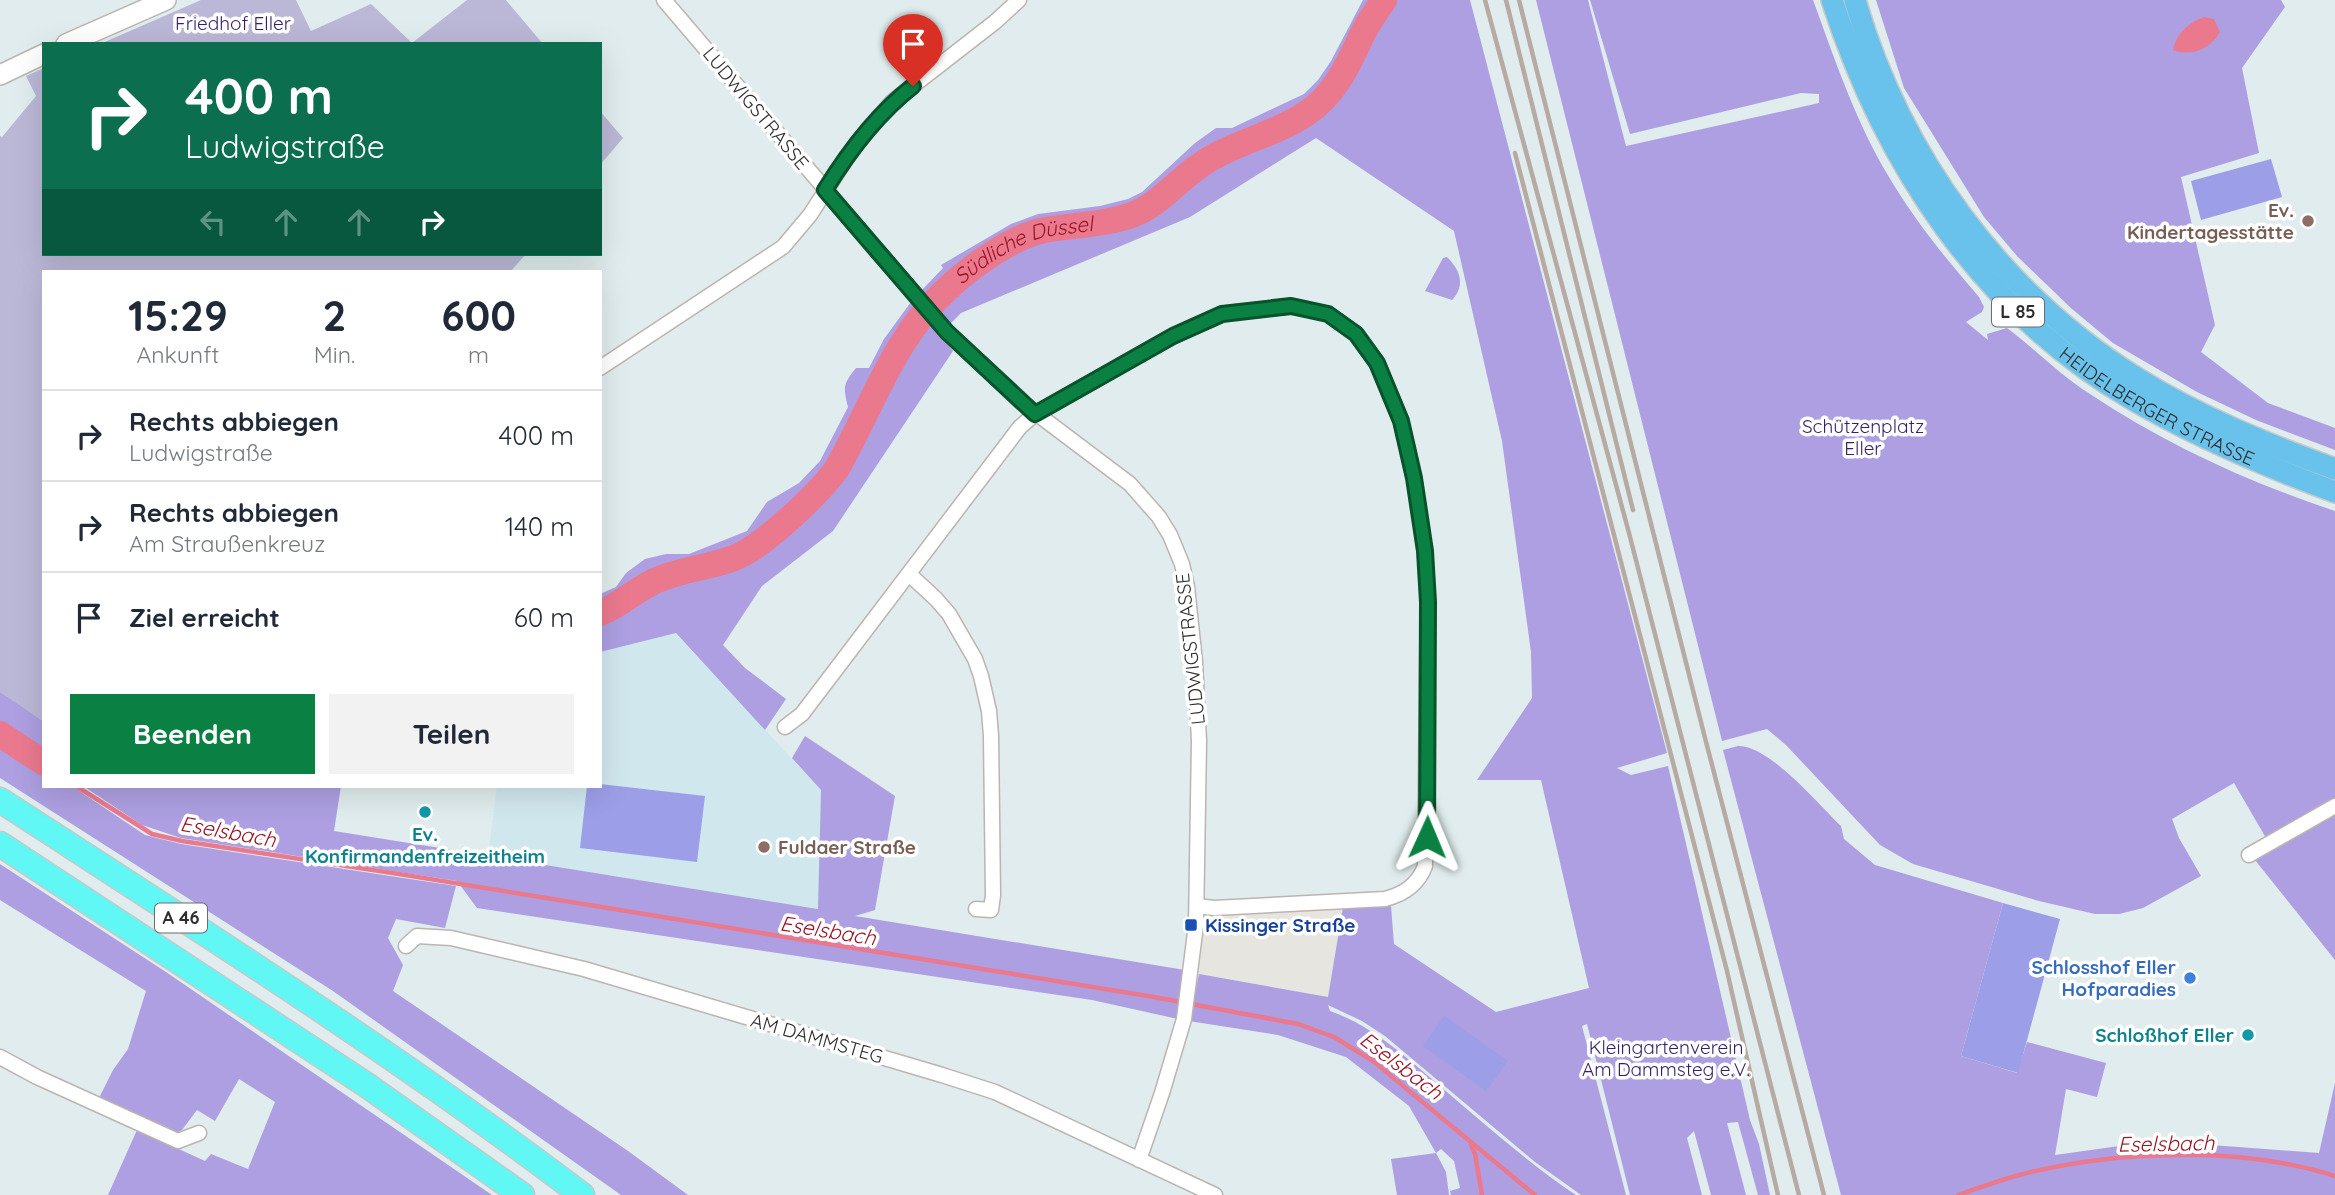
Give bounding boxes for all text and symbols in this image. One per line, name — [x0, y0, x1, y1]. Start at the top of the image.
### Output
park label: Friedhof Eller — [175, 11, 292, 35]
pin — [883, 14, 943, 86]
icon: arrive — [894, 25, 932, 63]
street label: LUDWIGSTRASSE — [698, 42, 814, 174]
text: 400 m — [185, 65, 333, 126]
icon: right — [70, 70, 161, 161]
text: Ludwigstraße — [185, 126, 385, 166]
place label: Ev. Kindertagesstätte — [2127, 198, 2294, 244]
icon: left — [194, 203, 232, 241]
icon: ahead — [267, 203, 305, 241]
icon: ahead — [340, 203, 378, 241]
icon: right — [413, 203, 451, 241]
water label: Südliche Düssel — [948, 210, 1096, 289]
marker: Ev. Kindertagesstätte — [2300, 213, 2316, 229]
text: 15:29 — [128, 289, 228, 342]
text: 2 — [323, 289, 346, 342]
text: 600 — [441, 289, 516, 342]
road number: L 85 — [1992, 298, 2044, 326]
text: Ankunft — [136, 340, 219, 369]
text: Min. — [314, 340, 355, 369]
text: m — [468, 340, 489, 369]
street label: HEIDELBERGER STRASSE — [2055, 341, 2258, 471]
text: Rechts abbiegen — [129, 405, 339, 438]
park label: Schützenplatz Eller — [1802, 414, 1924, 460]
icon: right — [70, 417, 108, 455]
text: 400 m — [499, 419, 574, 452]
text: Ludwigstraße — [129, 438, 273, 467]
text: Rechts abbiegen — [129, 496, 339, 529]
icon: right — [70, 508, 108, 546]
text: 140 m — [505, 510, 574, 543]
text: Am Straußenkreuz — [129, 529, 325, 558]
street label: LUDWIGSTRASSE — [1170, 572, 1210, 726]
icon: arrive — [70, 599, 108, 637]
text: Ziel erreicht — [129, 601, 280, 634]
text: 60 m — [514, 601, 574, 634]
button: Beenden — [70, 694, 315, 774]
button: Teilen — [329, 694, 574, 774]
position arrow — [1390, 800, 1464, 874]
marker: Ev. Konfirmandenfreizeitheim — [417, 804, 433, 820]
water label: Eselsbach — [178, 810, 279, 852]
place label: Ev. Konfirmandenfreizeitheim — [305, 822, 545, 868]
place label: Fuldaer Straße — [778, 835, 916, 859]
marker: Fuldaer Straße — [756, 839, 772, 855]
road number: A 46 — [155, 903, 207, 932]
water label: Eselsbach — [778, 910, 879, 951]
place label: Kissinger Straße — [1205, 913, 1356, 937]
marker: Kissinger Straße — [1183, 917, 1199, 933]
place label: Schlosshof Eller Hofparadies — [2032, 955, 2176, 1001]
marker: Schlosshof Eller Hofparadies — [2182, 970, 2198, 986]
street label: AM DAMMSTEG — [748, 1008, 886, 1068]
place label: Schloßhof Eller — [2095, 1023, 2234, 1047]
water label: Eselsbach — [1355, 1026, 1449, 1105]
marker: Schloßhof Eller — [2240, 1027, 2256, 1043]
park label: Kleingartenverein Am Dammsteg e.V. — [1582, 1035, 1750, 1081]
water label: Eselsbach — [2117, 1129, 2216, 1157]

